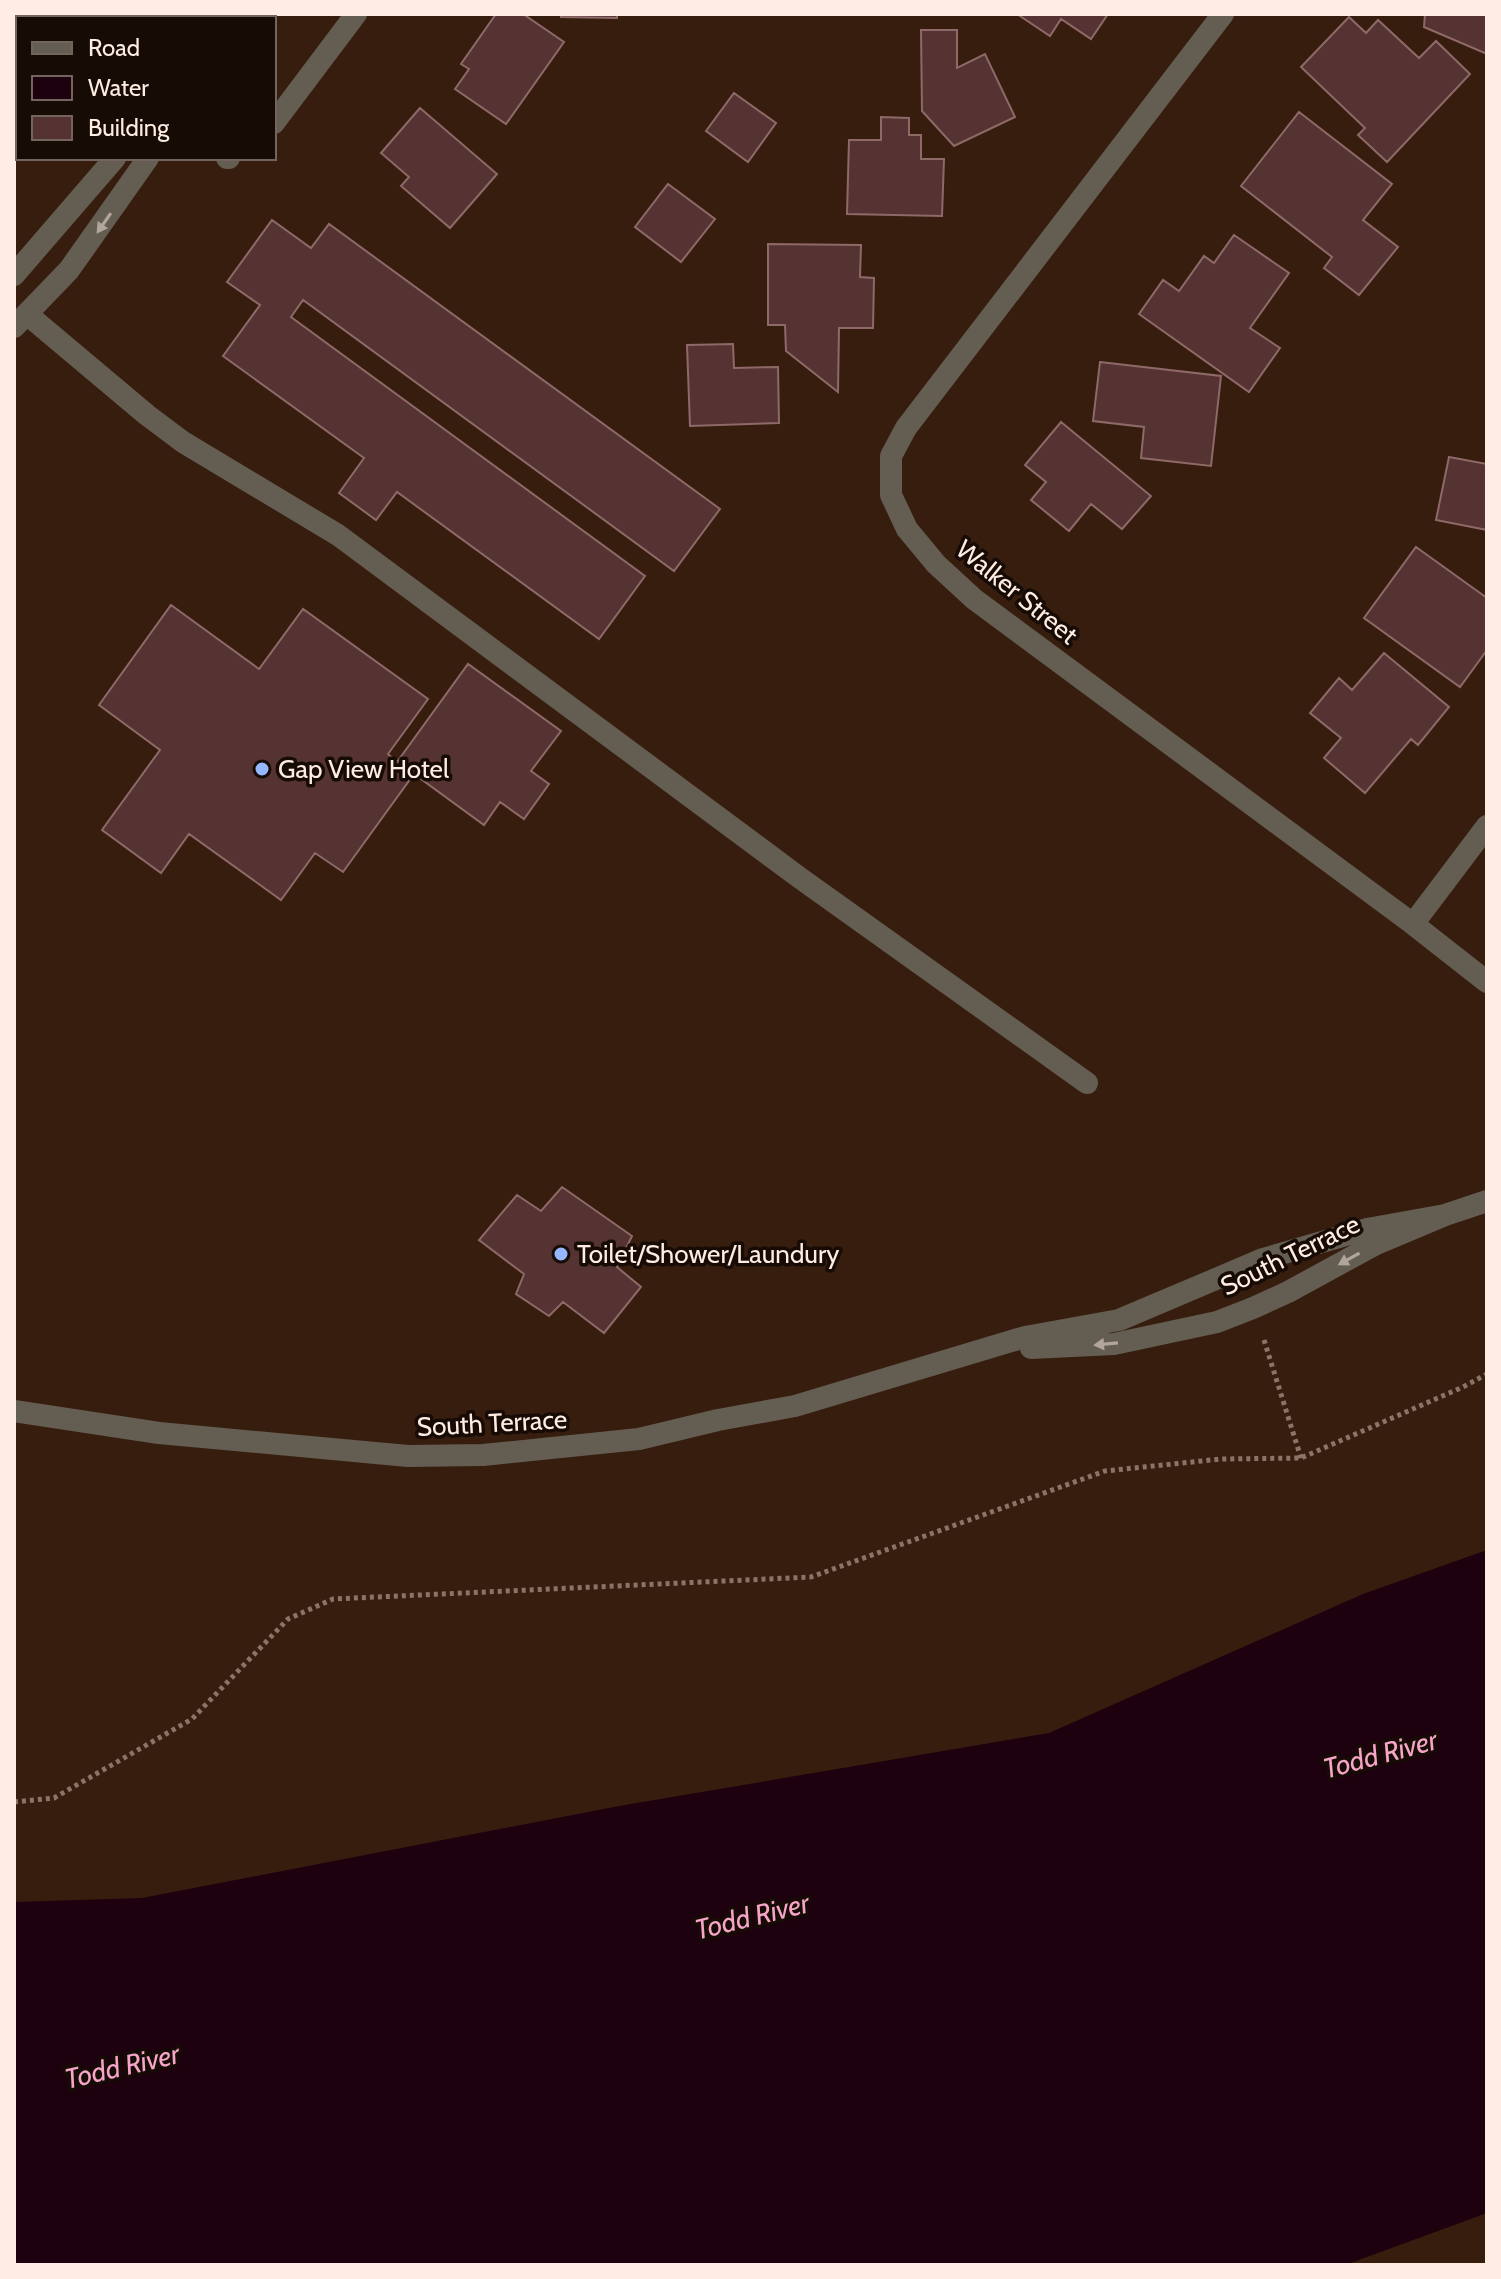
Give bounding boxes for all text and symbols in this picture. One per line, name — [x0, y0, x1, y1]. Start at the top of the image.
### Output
legend — [16, 16, 276, 160]
text: Road — [88, 33, 140, 62]
text: Water — [88, 73, 149, 102]
text: Building — [88, 113, 170, 142]
one-way arrow — [97, 212, 112, 233]
street label: Walker Street — [950, 533, 1085, 651]
place label: Gap View Hotel — [278, 753, 449, 785]
marker: Gap View Hotel — [253, 760, 271, 778]
street label: South Terrace — [1215, 1208, 1365, 1302]
place label: Toilet/Shower/Laundury — [577, 1238, 839, 1270]
marker: Toilet/Shower/Laundury — [552, 1245, 570, 1263]
one-way arrow — [1338, 1251, 1360, 1265]
one-way arrow — [1093, 1338, 1118, 1351]
street label: South Terrace — [416, 1403, 568, 1443]
water label: Todd River — [1319, 1722, 1442, 1786]
water label: Todd River — [691, 1885, 814, 1947]
water label: Todd River — [61, 2036, 184, 2096]

